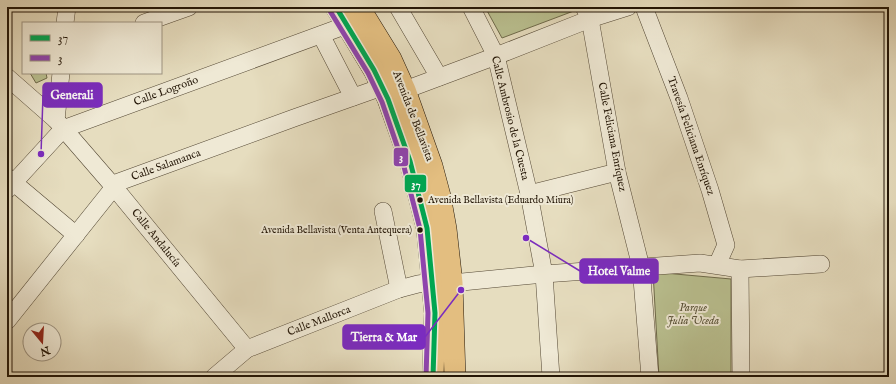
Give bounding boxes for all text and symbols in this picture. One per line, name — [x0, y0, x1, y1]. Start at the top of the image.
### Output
legend — [22, 22, 162, 74]
text: 37 — [58, 31, 68, 46]
text: 3 — [58, 51, 62, 66]
street label: Calle Ambrosio de la Cuesta — [488, 55, 532, 182]
street label: Avenida de Bellavista — [389, 68, 437, 163]
street label: Calle Logroño — [132, 73, 200, 109]
street label: Travesía Feliciana Enríquez — [664, 75, 718, 197]
street label: Calle Feliciana Enríquez — [595, 81, 629, 193]
callout: Generali — [43, 83, 102, 107]
text: Generali — [50, 88, 94, 103]
street label: Calle Salamanca — [129, 146, 203, 184]
line badge: 3 — [393, 147, 409, 167]
text: 3 — [399, 151, 403, 165]
line badge: 37 — [404, 174, 427, 193]
text: 37 — [411, 178, 421, 192]
place label: Avenida Bellavista (Eduardo Miura) — [427, 194, 574, 207]
marker: Avenida Bellavista (Eduardo Miura) — [415, 195, 425, 205]
street label: Calle Andalucía — [128, 206, 184, 270]
place label: Avenida Bellavista (Venta Antequera) — [260, 224, 412, 237]
marker: Avenida Bellavista (Venta Antequera) — [415, 225, 425, 235]
callout: Hotel Valme — [580, 259, 658, 283]
text: Hotel Valme — [588, 264, 651, 279]
park label: Parque Julia Uceda — [667, 301, 719, 328]
street label: Calle Mallorca — [285, 302, 353, 339]
north arrow — [22, 322, 62, 362]
callout: Tierra & Mar — [343, 325, 425, 349]
text: Tierra & Mar — [350, 330, 418, 345]
text: N — [38, 342, 52, 359]

